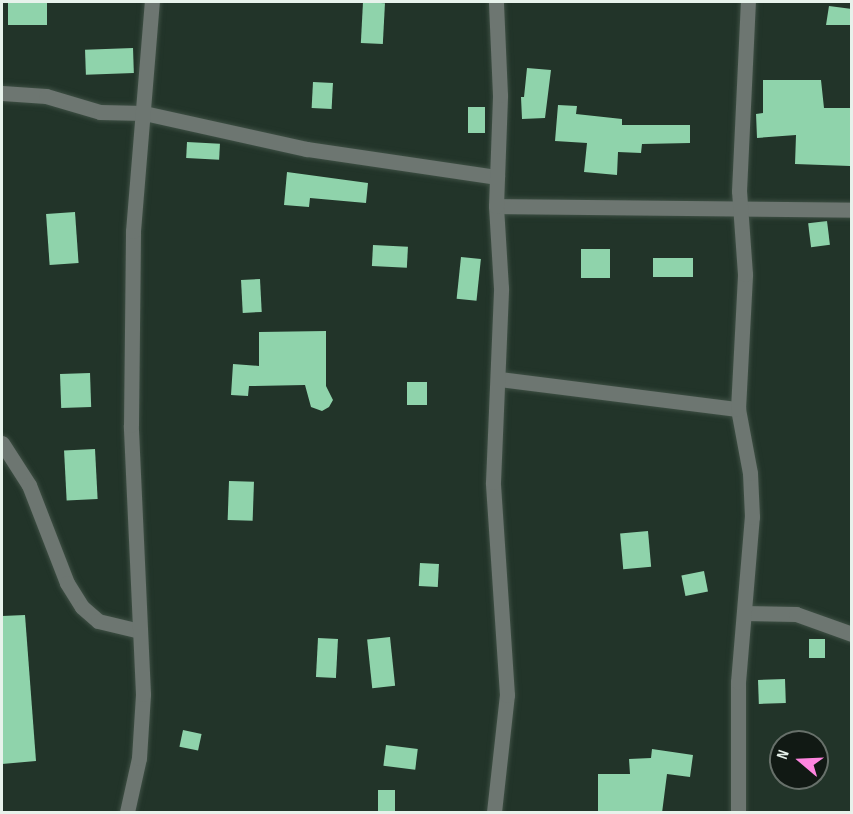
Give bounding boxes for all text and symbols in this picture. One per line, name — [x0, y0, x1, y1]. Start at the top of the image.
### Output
north arrow — [769, 730, 829, 790]
text: N — [773, 748, 794, 762]

